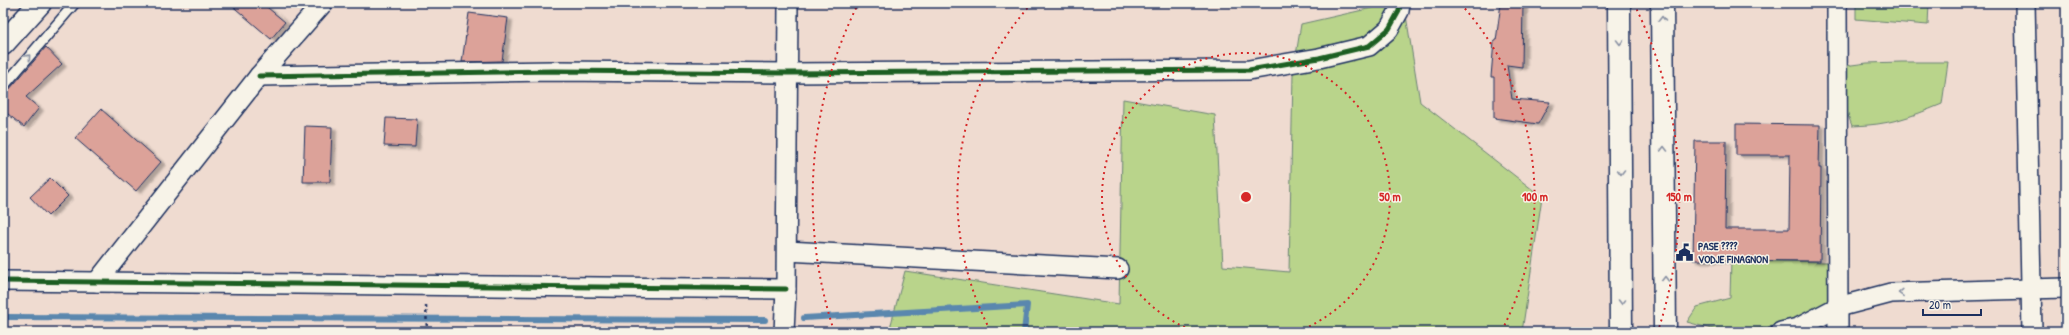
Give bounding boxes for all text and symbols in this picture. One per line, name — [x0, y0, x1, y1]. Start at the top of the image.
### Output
one-way arrow — [1658, 16, 1667, 22]
one-way arrow — [1616, 39, 1624, 45]
one-way arrow — [24, 55, 31, 62]
one-way arrow — [1659, 146, 1668, 152]
one-way arrow — [1617, 169, 1625, 175]
text: 50 m — [1379, 188, 1401, 205]
text: 100 m — [1522, 188, 1548, 205]
text: 150 m — [1666, 188, 1692, 205]
centre of rings — [1239, 190, 1253, 204]
place label: PASE ???? VODJE FINAGNON — [1698, 239, 1768, 266]
public building icon: PASE ???? VODJE FINAGNON — [1675, 242, 1695, 262]
one-way arrow — [1661, 276, 1669, 282]
one-way arrow — [1898, 288, 1904, 297]
scale bar — [1923, 291, 1981, 317]
text: 20 m — [1929, 296, 1951, 313]
one-way arrow — [1618, 299, 1626, 305]

